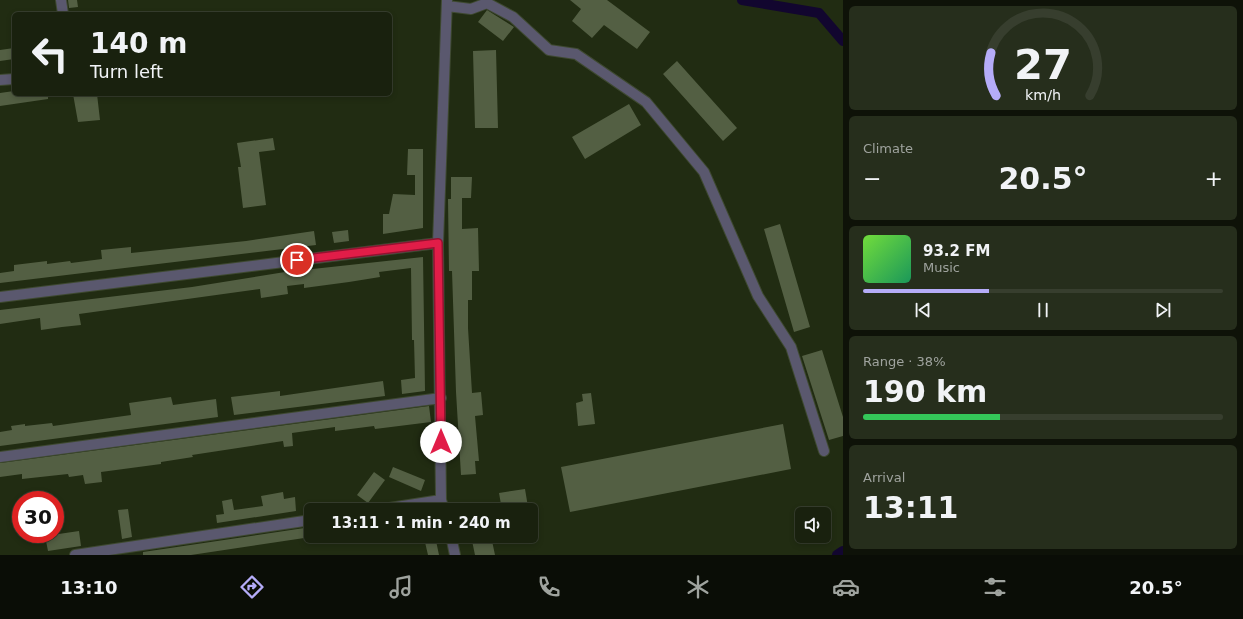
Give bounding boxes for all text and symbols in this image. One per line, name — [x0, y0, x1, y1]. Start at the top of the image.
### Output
text: 140 m — [90, 27, 187, 60]
icon: left — [24, 28, 76, 80]
text: 27 — [1014, 40, 1072, 89]
text: Turn left — [90, 61, 163, 82]
text: km/h — [1025, 87, 1061, 103]
text: Climate — [863, 141, 913, 156]
text: 20.5° — [998, 161, 1088, 196]
text: − — [863, 166, 881, 191]
text: + — [1205, 166, 1223, 191]
text: 93.2 FM — [923, 242, 990, 260]
pin — [280, 243, 314, 277]
icon: arrive — [286, 249, 308, 271]
text: Music — [923, 260, 960, 275]
icon: previous — [912, 299, 934, 321]
icon: pause — [1032, 299, 1054, 321]
icon: next — [1152, 299, 1174, 321]
text: Range · 38% — [863, 354, 946, 369]
text: 190 km — [863, 374, 987, 409]
position arrow — [420, 421, 462, 463]
text: Arrival — [863, 470, 905, 485]
text: 13:11 — [863, 490, 959, 525]
speed limit sign: 30 — [12, 491, 64, 543]
map controls — [795, 507, 831, 543]
button: sound — [795, 507, 831, 543]
text: 13:11 · 1 min · 240 m — [331, 514, 511, 532]
icon: directions — [238, 573, 266, 601]
icon: music — [387, 573, 415, 601]
icon: phone — [535, 573, 563, 601]
icon: climate — [684, 573, 712, 601]
icon: car — [832, 573, 860, 601]
icon: filters — [981, 573, 1009, 601]
text: 13:10 — [60, 577, 118, 598]
text: 20.5° — [1129, 577, 1183, 598]

